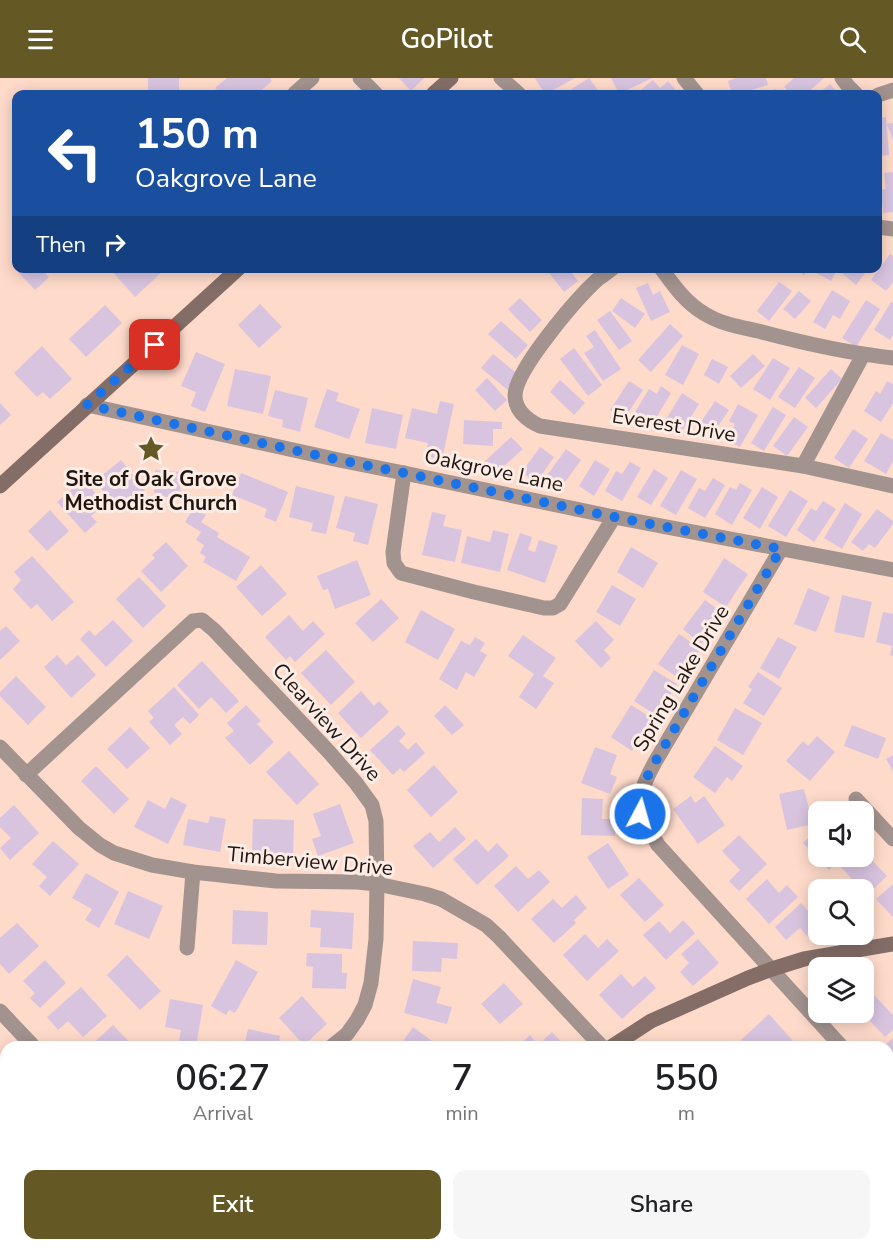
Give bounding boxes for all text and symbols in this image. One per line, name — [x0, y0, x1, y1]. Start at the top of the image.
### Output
text: GoPilot — [401, 21, 493, 58]
icon: menu — [24, 23, 57, 56]
icon: search — [836, 23, 869, 56]
text: 150 m — [135, 106, 259, 163]
icon: left — [36, 114, 114, 192]
text: Oakgrove Lane — [135, 160, 317, 197]
icon: right — [98, 228, 131, 261]
text: Then — [36, 230, 86, 260]
pin — [129, 319, 180, 370]
icon: arrive — [138, 328, 171, 361]
street label: Everest Drive — [610, 401, 738, 449]
place icon: Site of Oak Grove Methodist Church — [136, 434, 166, 464]
street label: Oakgrove Lane — [422, 442, 566, 498]
place label: Site of Oak Grove Methodist Church — [65, 465, 237, 517]
street label: Spring Lake Drive — [626, 600, 736, 756]
street label: Clearview Drive — [266, 657, 388, 787]
position arrow — [608, 782, 672, 846]
map controls — [808, 801, 874, 1023]
button: sound — [808, 801, 874, 867]
street label: Timberview Drive — [226, 840, 394, 882]
button: search — [808, 879, 874, 945]
button: layers — [808, 957, 874, 1023]
text: 06:27 — [175, 1054, 270, 1103]
text: 7 — [451, 1054, 473, 1103]
text: 550 — [654, 1054, 719, 1103]
text: Arrival — [193, 1100, 253, 1127]
text: min — [446, 1100, 479, 1127]
text: m — [678, 1100, 695, 1127]
button: Exit — [24, 1170, 441, 1239]
button: Share — [453, 1170, 870, 1239]

